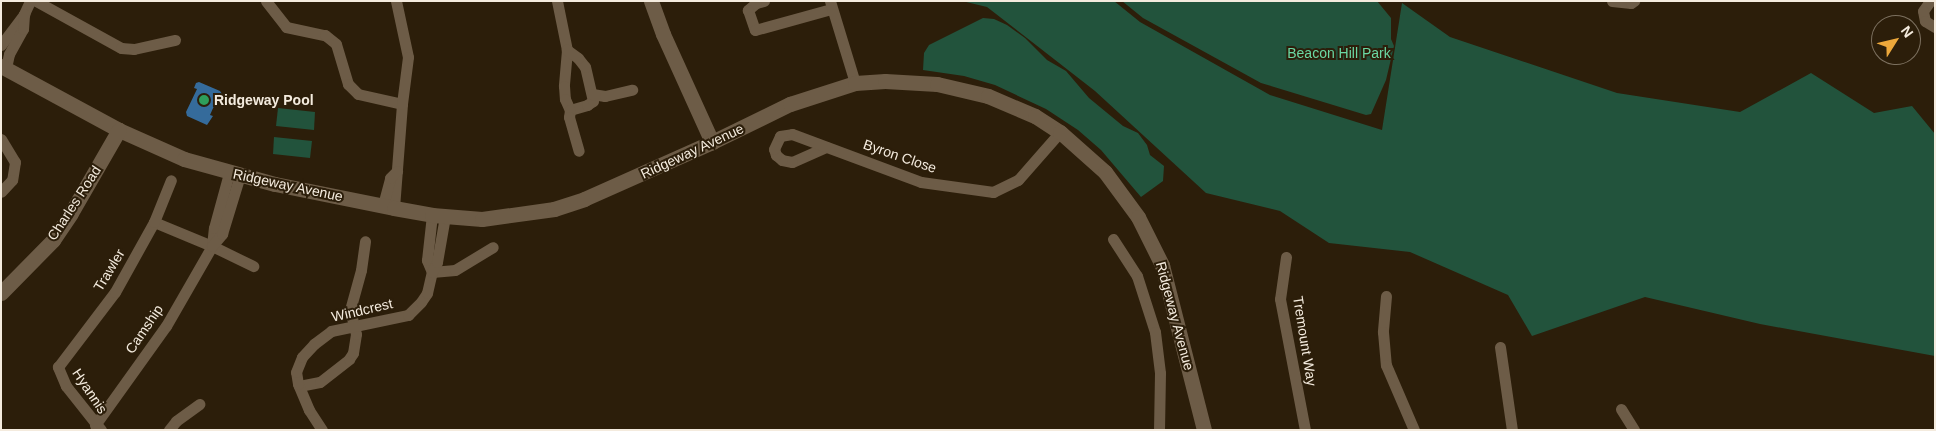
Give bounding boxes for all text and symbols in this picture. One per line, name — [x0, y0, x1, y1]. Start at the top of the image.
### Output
north arrow — [1871, 15, 1921, 65]
text: N — [1898, 23, 1917, 41]
park label: Beacon Hill Park — [1287, 45, 1391, 61]
place label: Ridgeway Pool — [214, 92, 314, 108]
marker: Ridgeway Pool — [198, 94, 210, 106]
street label: Ridgeway Avenue — [637, 120, 747, 182]
street label: Byron Close — [861, 136, 939, 176]
street label: Charles Road — [44, 163, 104, 243]
street label: Ridgeway Avenue — [231, 165, 345, 205]
street label: Trawler — [90, 246, 128, 294]
street label: Ridgeway Avenue — [1152, 259, 1198, 373]
street label: Windcrest — [330, 295, 394, 325]
street label: Tremount Way — [1290, 295, 1320, 387]
street label: Camship — [122, 301, 166, 357]
street label: Hyannis — [69, 365, 111, 417]

